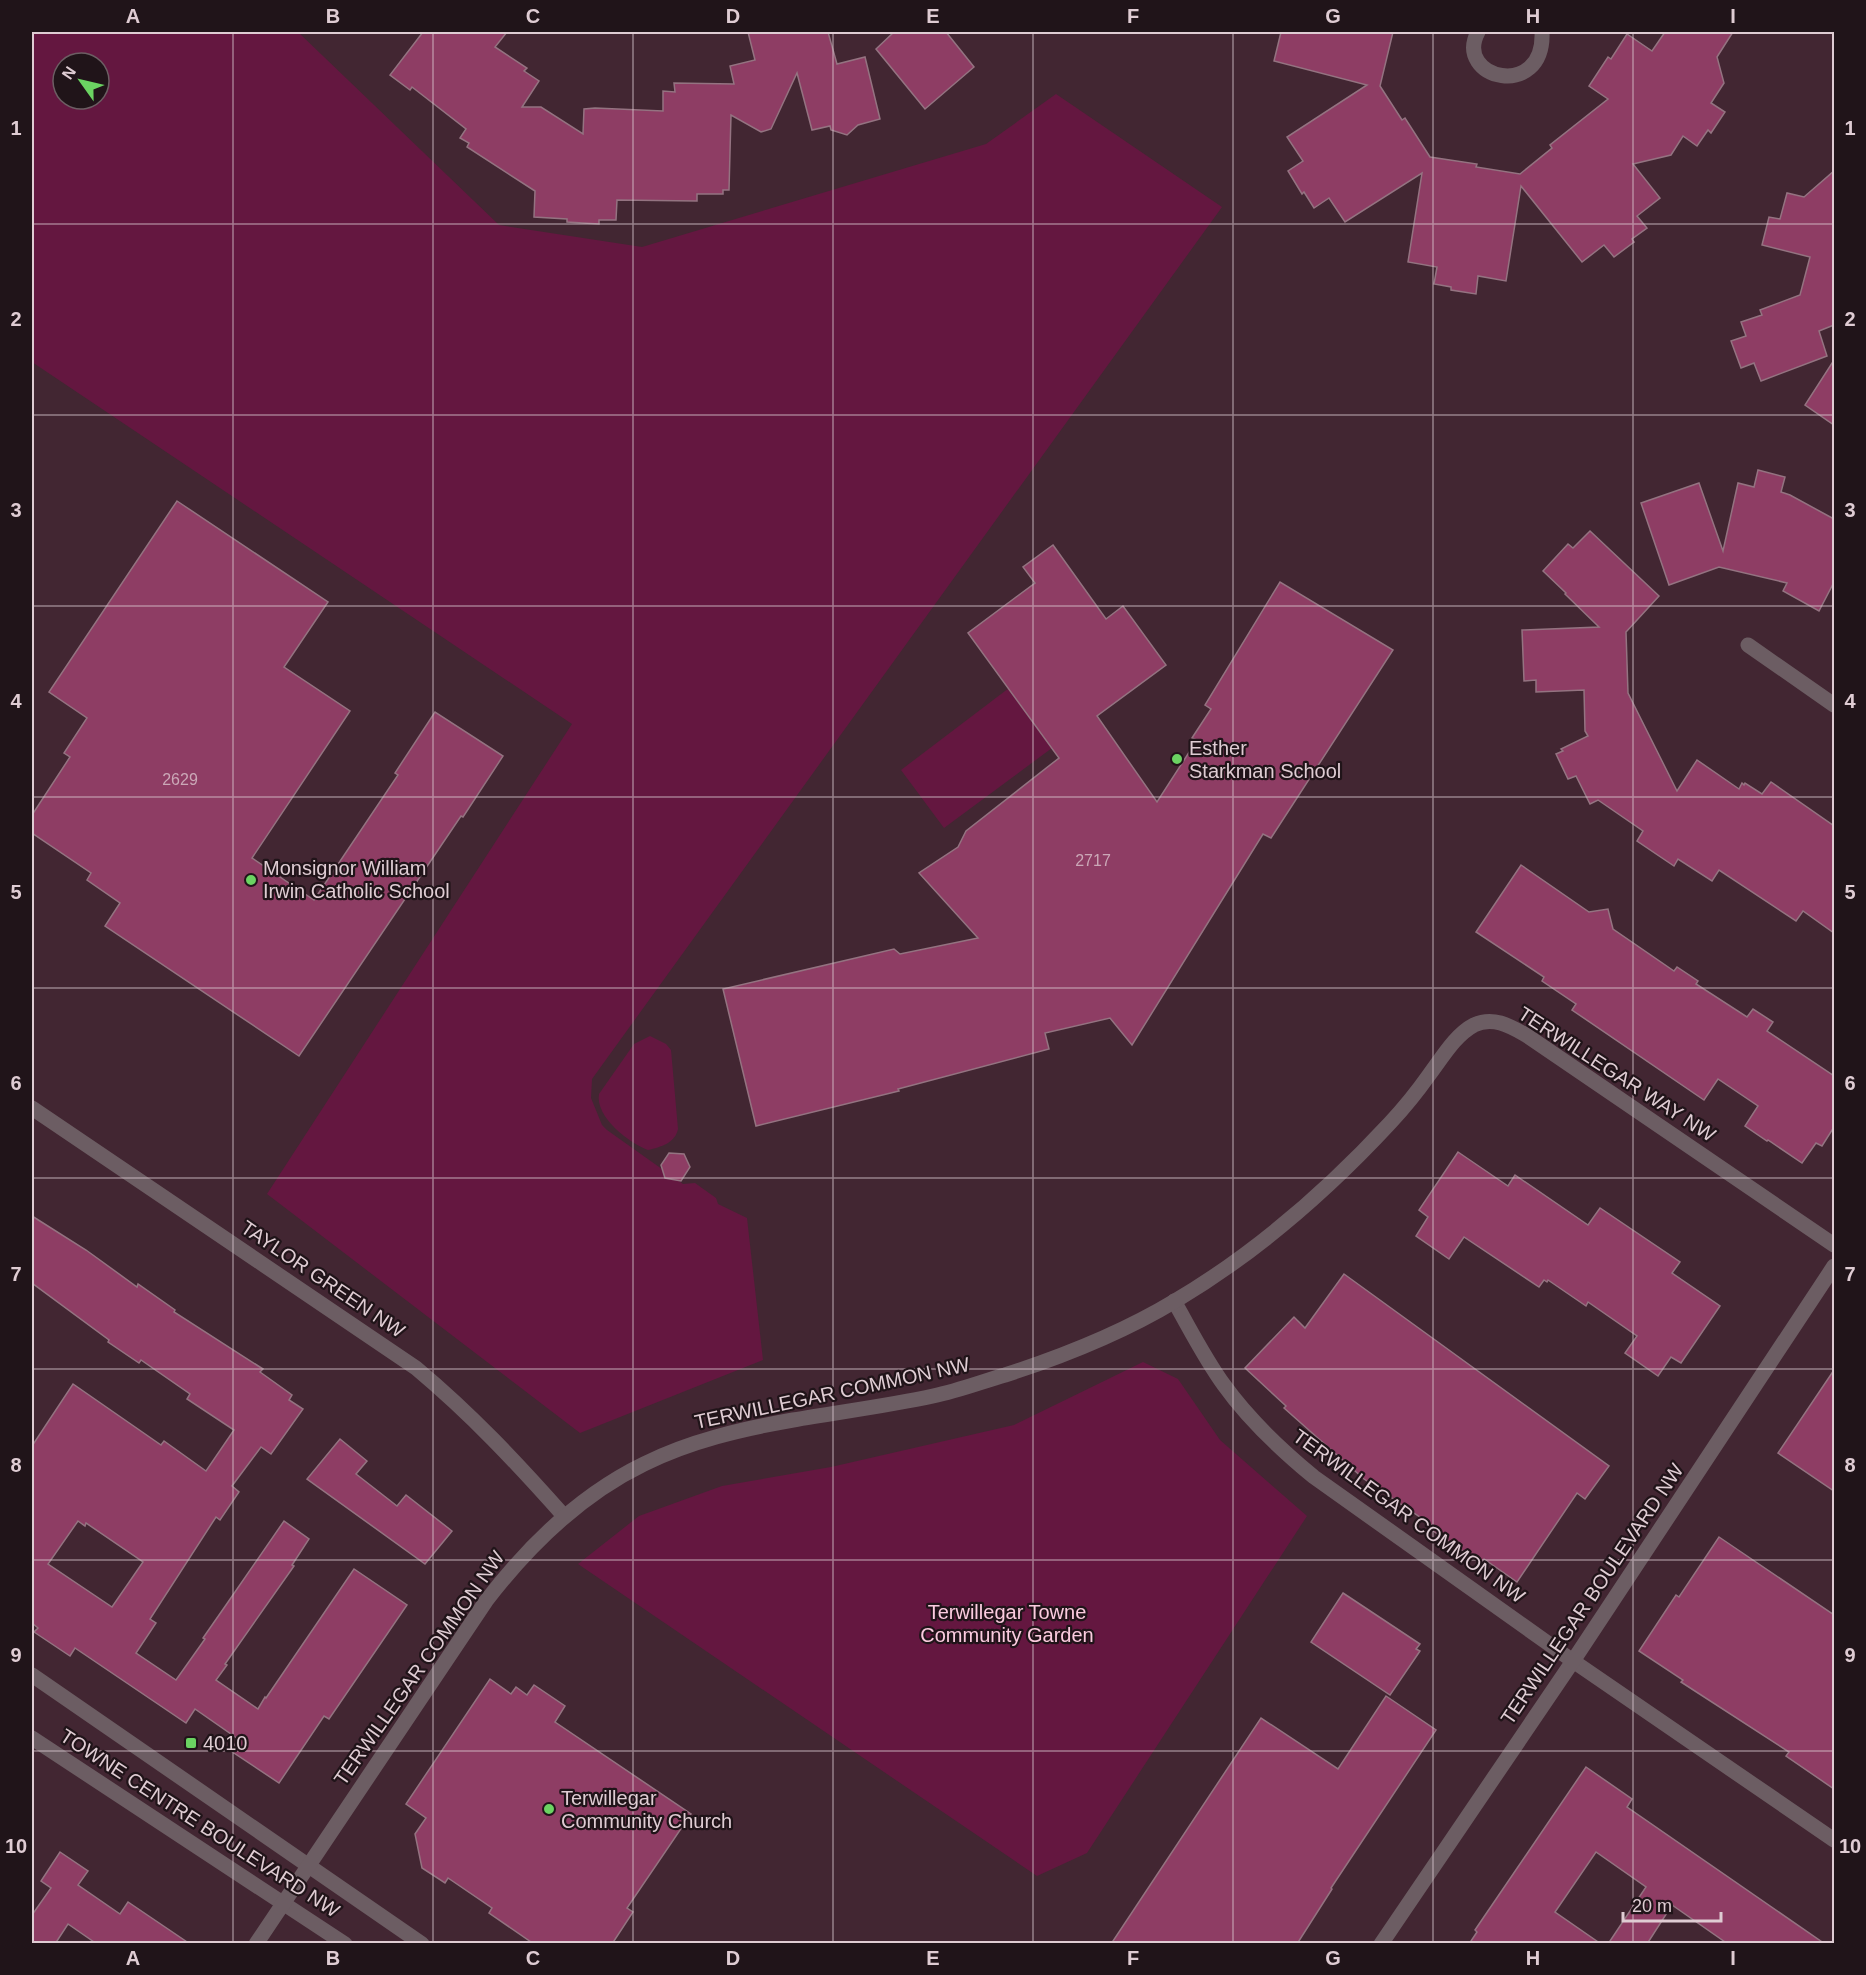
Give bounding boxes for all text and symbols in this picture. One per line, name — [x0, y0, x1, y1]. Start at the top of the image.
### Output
text: A — [126, 5, 140, 27]
text: B — [326, 5, 340, 27]
text: C — [526, 5, 540, 27]
text: D — [726, 5, 740, 27]
text: E — [926, 5, 940, 27]
text: F — [1127, 5, 1139, 27]
text: G — [1325, 5, 1341, 27]
text: H — [1526, 5, 1540, 27]
text: I — [1730, 5, 1736, 27]
north arrow — [51, 51, 111, 111]
text: N — [59, 63, 79, 82]
text: 1 — [10, 117, 22, 139]
text: 1 — [1844, 117, 1856, 139]
text: 2 — [10, 308, 22, 330]
text: 2 — [1844, 308, 1856, 330]
text: 3 — [10, 499, 22, 521]
text: 3 — [1844, 499, 1856, 521]
text: 4 — [10, 690, 22, 712]
text: 4 — [1844, 690, 1856, 712]
place label: Esther Starkman School — [1189, 737, 1341, 782]
marker: Esther Starkman School — [1170, 752, 1184, 766]
house number: 2629 — [162, 771, 198, 788]
house number: 2717 — [1075, 852, 1111, 869]
place label: Monsignor William Irwin Catholic School — [263, 857, 450, 902]
marker: Monsignor William Irwin Catholic School — [244, 873, 258, 887]
text: 5 — [10, 881, 22, 903]
text: 5 — [1844, 881, 1856, 903]
street label: TERWILLEGAR WAY NW — [1514, 1002, 1720, 1146]
text: 6 — [10, 1072, 22, 1094]
text: 6 — [1844, 1072, 1856, 1094]
street label: TAYLOR GREEN NW — [237, 1216, 409, 1342]
text: 7 — [10, 1263, 22, 1285]
text: 7 — [1844, 1263, 1856, 1285]
street label: TERWILLEGAR COMMON NW — [692, 1353, 972, 1433]
street label: TERWILLEGAR COMMON NW — [1289, 1425, 1529, 1607]
text: 8 — [10, 1454, 22, 1476]
text: 8 — [1844, 1454, 1856, 1476]
street label: TERWILLEGAR BOULEVARD NW — [1496, 1460, 1688, 1728]
street label: TERWILLEGAR COMMON NW — [329, 1547, 509, 1789]
park label: Terwillegar Towne Community Garden — [920, 1601, 1094, 1646]
text: 9 — [10, 1644, 22, 1666]
text: 9 — [1844, 1644, 1856, 1666]
street label: TOWNE CENTRE BOULEVARD NW — [56, 1724, 344, 1922]
place label: 4010 — [203, 1732, 248, 1754]
marker: 4010 — [184, 1736, 198, 1750]
place label: Terwillegar Community Church — [561, 1787, 732, 1832]
marker: Terwillegar Community Church — [542, 1802, 556, 1816]
text: 10 — [5, 1835, 27, 1857]
text: 10 — [1839, 1835, 1861, 1857]
scale bar — [1623, 1885, 1720, 1923]
text: 20 m — [1632, 1896, 1672, 1916]
text: A — [126, 1947, 140, 1969]
text: B — [326, 1947, 340, 1969]
text: C — [526, 1947, 540, 1969]
text: D — [726, 1947, 740, 1969]
text: E — [926, 1947, 940, 1969]
text: F — [1127, 1947, 1139, 1969]
text: G — [1325, 1947, 1341, 1969]
text: H — [1526, 1947, 1540, 1969]
text: I — [1730, 1947, 1736, 1969]

